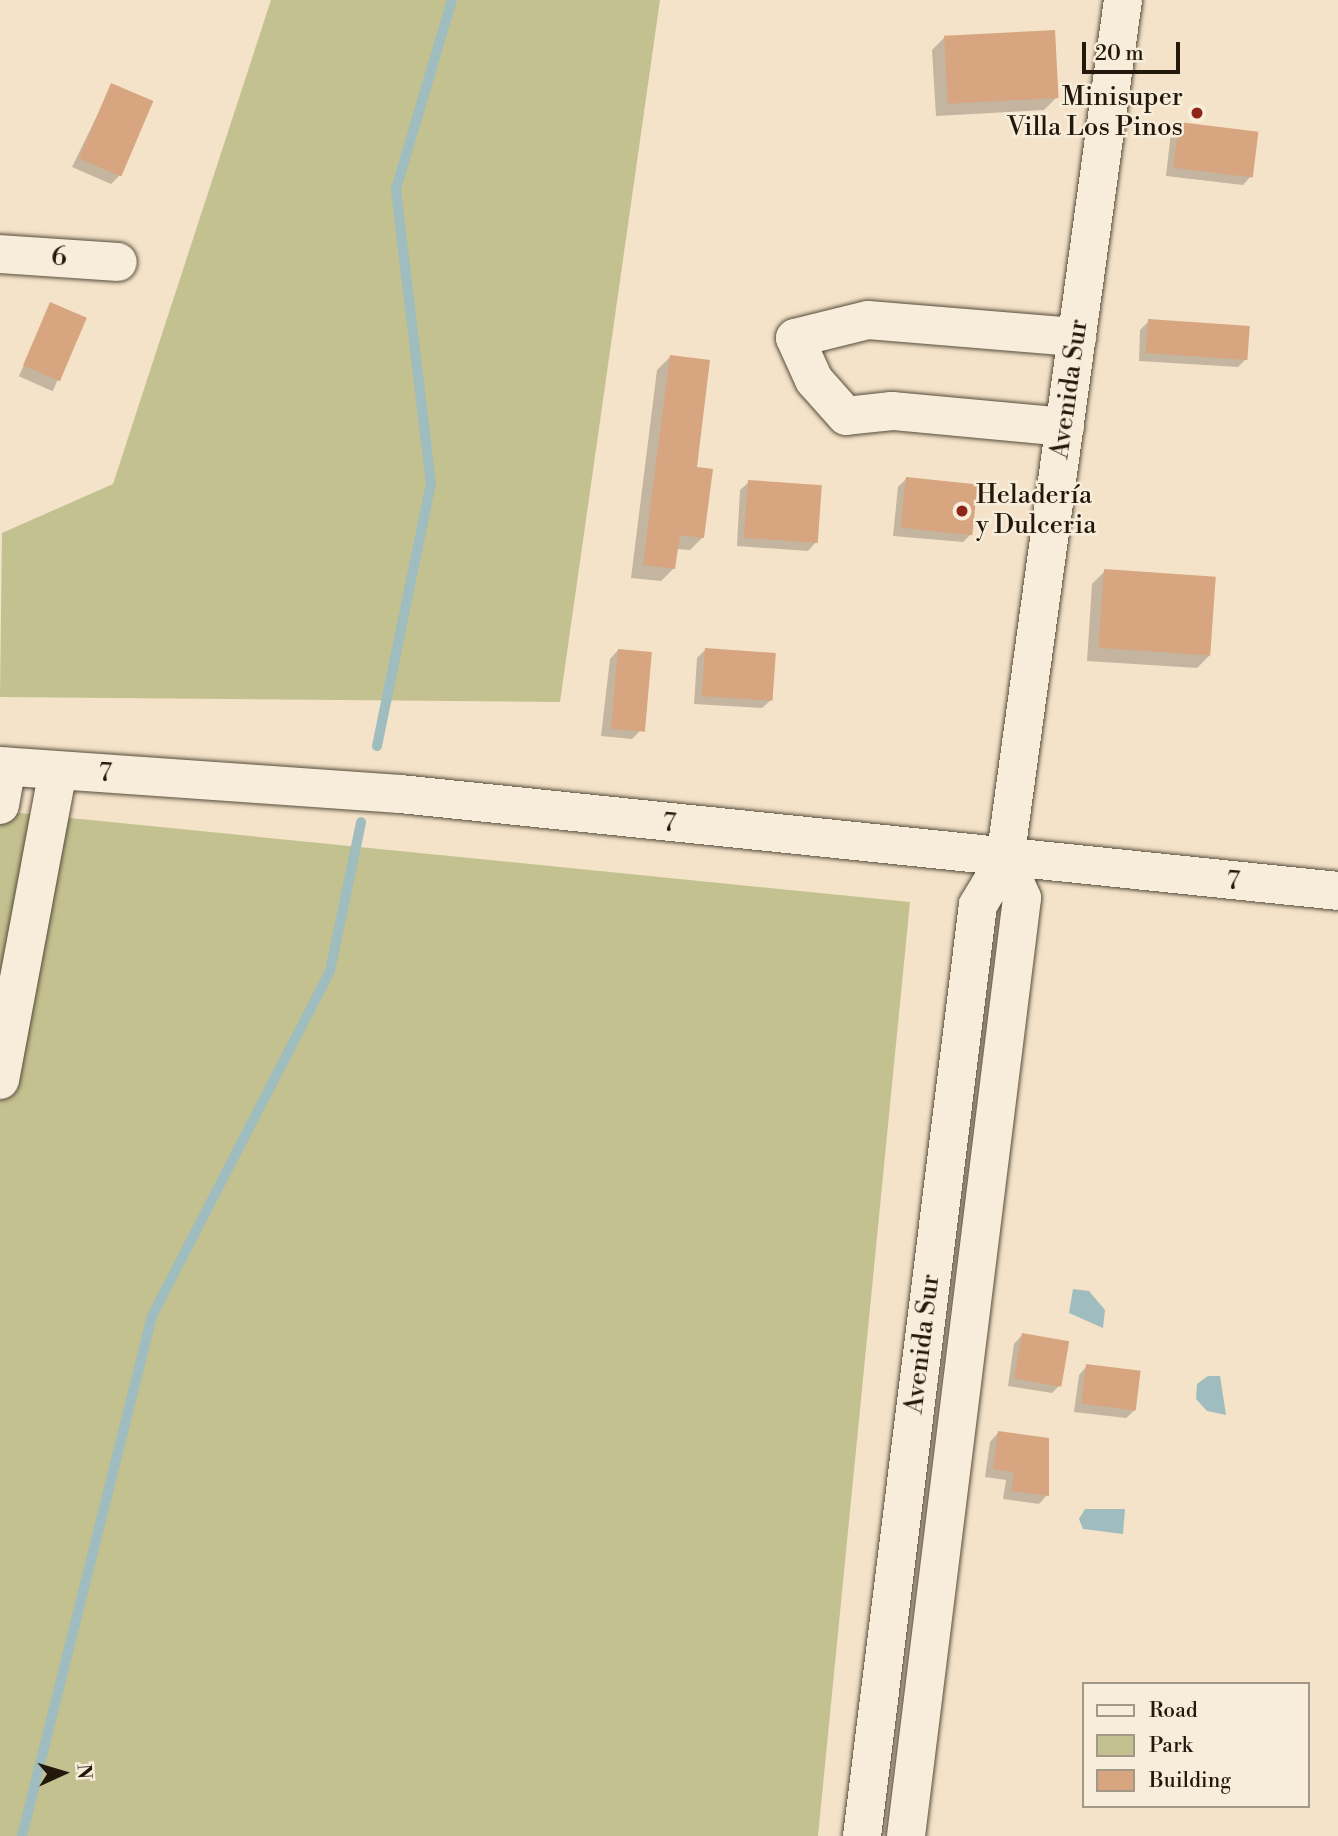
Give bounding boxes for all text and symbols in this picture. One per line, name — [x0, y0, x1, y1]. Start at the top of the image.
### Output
scale bar — [1086, 28, 1184, 72]
text: 20 m — [1095, 41, 1144, 67]
place label: Minisuper Villa Los Pinos — [1007, 82, 1183, 144]
marker: Minisuper Villa Los Pinos — [1189, 105, 1205, 121]
street label: 6 — [50, 242, 68, 274]
street label: Avenida Sur — [1045, 317, 1095, 461]
place label: Heladería y Dulceria — [976, 480, 1096, 542]
marker: Heladería y Dulceria — [954, 503, 970, 519]
street label: 7 — [97, 758, 113, 790]
street label: 7 — [661, 808, 677, 840]
street label: 7 — [1225, 866, 1241, 898]
street label: Avenida Sur — [899, 1272, 947, 1416]
legend — [1082, 1682, 1310, 1808]
text: Road — [1149, 1698, 1198, 1724]
text: Park — [1149, 1733, 1193, 1759]
north arrow — [28, 1738, 98, 1808]
text: N — [71, 1763, 96, 1780]
text: Building — [1149, 1768, 1231, 1794]

